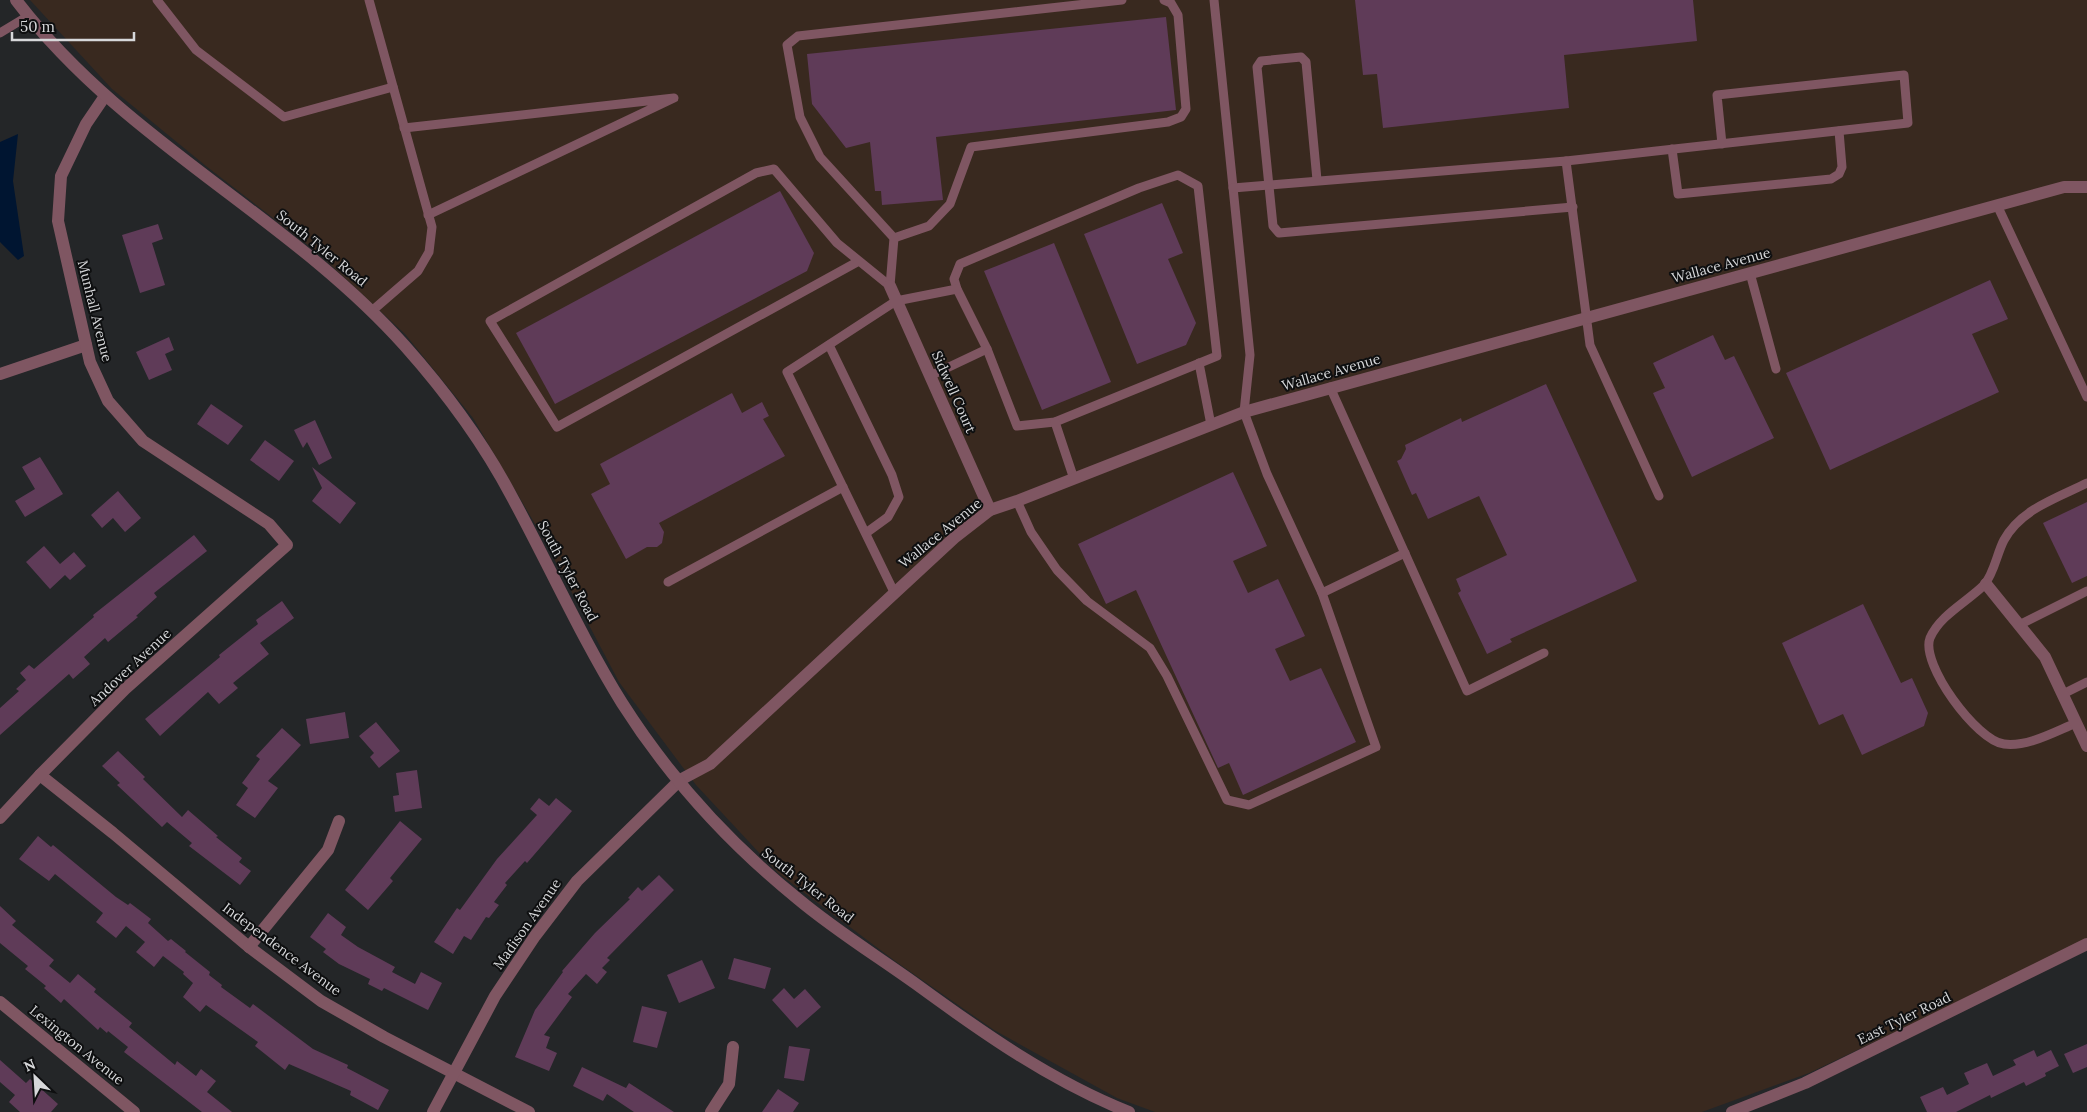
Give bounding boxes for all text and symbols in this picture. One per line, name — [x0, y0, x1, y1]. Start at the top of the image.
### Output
scale bar — [12, 10, 135, 42]
text: 50 m — [20, 17, 55, 36]
street label: South Tyler Road — [273, 206, 371, 290]
street label: Wallace Avenue — [1670, 243, 1773, 287]
street label: Munhall Avenue — [74, 258, 116, 364]
street label: Sidwell Court — [928, 348, 980, 436]
street label: Wallace Avenue — [1280, 349, 1383, 395]
street label: Wallace Avenue — [895, 494, 985, 572]
street label: South Tyler Road — [534, 517, 602, 625]
street label: Andover Avenue — [85, 624, 175, 710]
street label: South Tyler Road — [758, 843, 858, 927]
street label: Madison Avenue — [489, 875, 565, 973]
street label: Independence Avenue — [219, 898, 345, 1000]
street label: East Tyler Road — [1854, 988, 1954, 1048]
street label: Lexington Avenue — [26, 1001, 128, 1089]
north arrow — [10, 1052, 60, 1102]
text: N — [21, 1055, 38, 1076]

